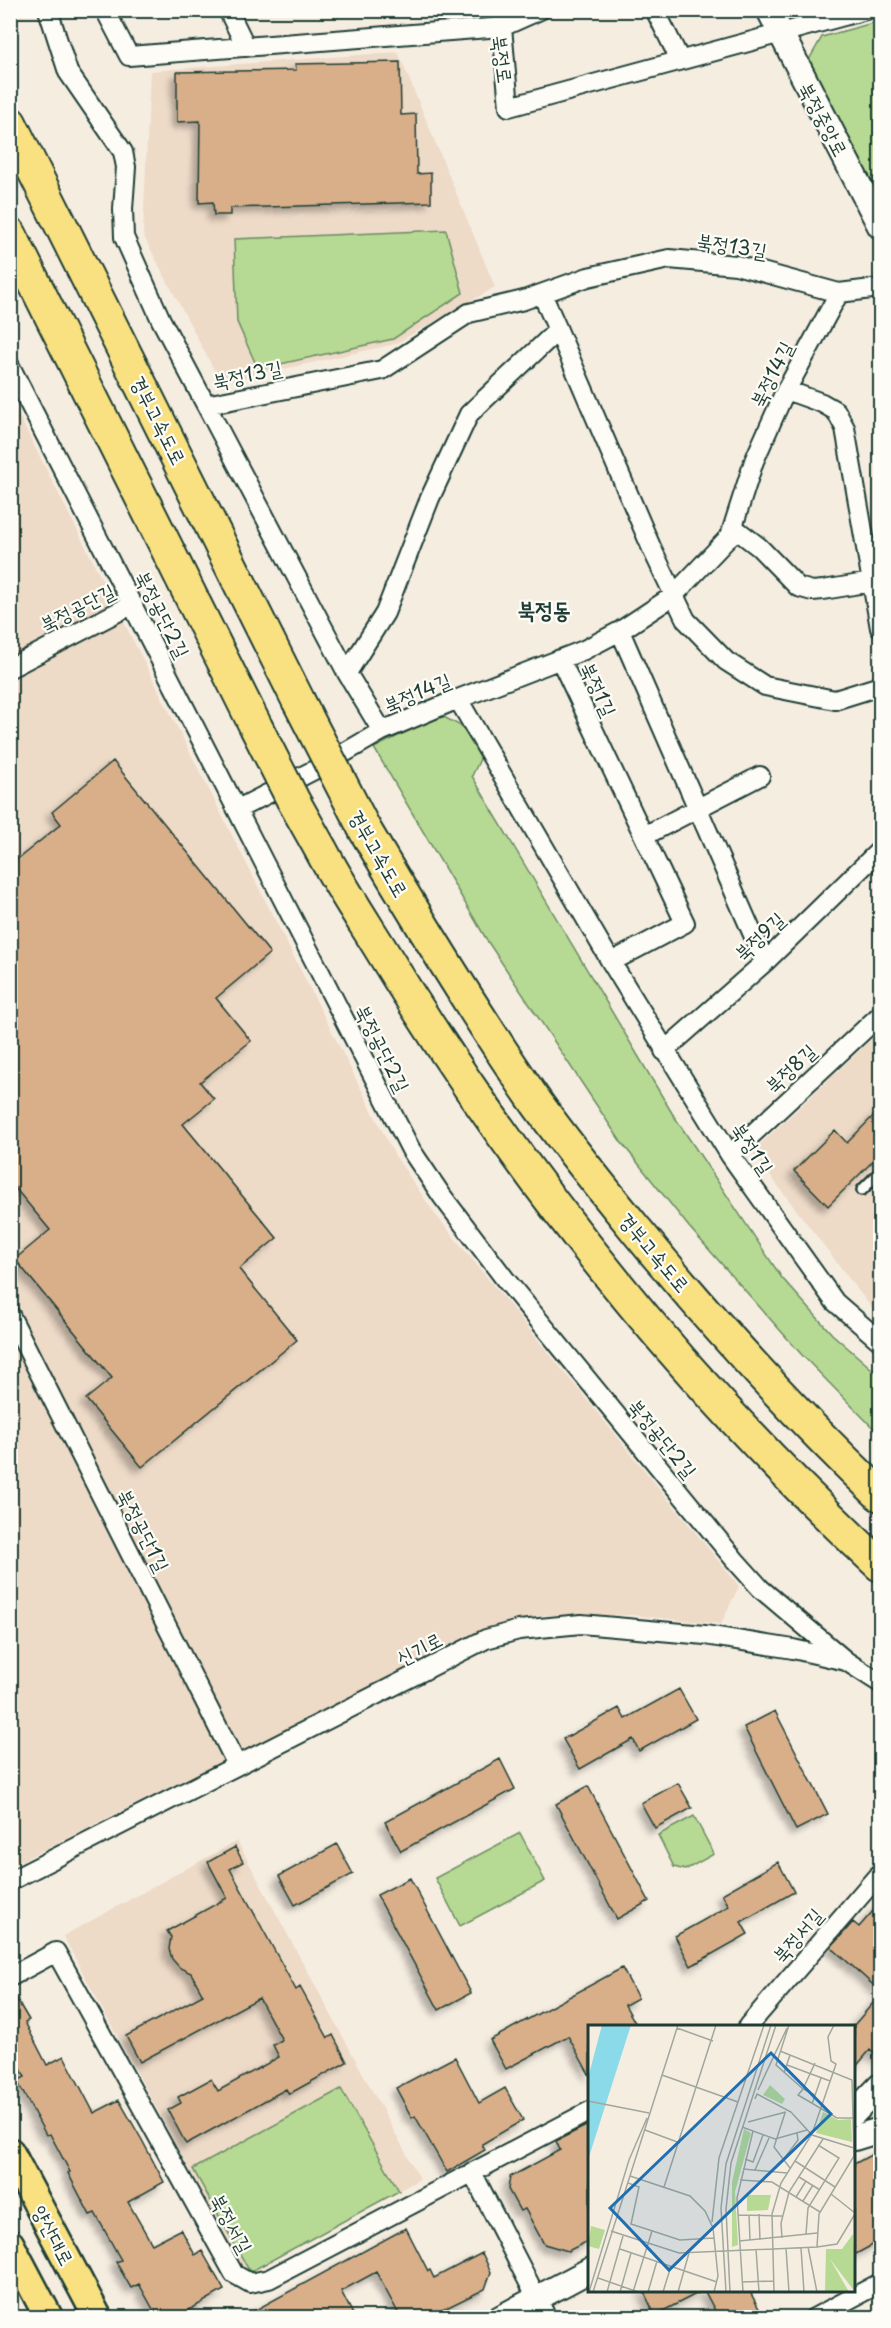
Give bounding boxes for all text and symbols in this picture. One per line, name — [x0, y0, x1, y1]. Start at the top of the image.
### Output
street label: 북정로 — [485, 33, 521, 85]
street label: 북정중앙로 — [792, 76, 856, 162]
street label: 북정13길 — [695, 225, 769, 265]
street label: 북정14길 — [742, 336, 800, 412]
street label: 북정13길 — [209, 352, 285, 396]
street label: 경부고속도로 — [124, 370, 194, 470]
street label: 북정공단2길 — [128, 565, 198, 663]
street label: 북정공단길 — [34, 575, 120, 639]
district label: 북정동 — [517, 592, 571, 625]
street label: 북정1길 — [573, 657, 625, 721]
street label: 북정14길 — [379, 664, 455, 720]
street label: 경부고속도로 — [342, 804, 416, 902]
street label: 북정9길 — [727, 905, 791, 967]
street label: 북정공단2길 — [348, 999, 418, 1097]
street label: 북정8길 — [758, 1036, 822, 1100]
street label: 북정1길 — [725, 1116, 781, 1180]
street label: 경부고속도로 — [612, 1205, 698, 1299]
street label: 북정공단2길 — [622, 1392, 704, 1484]
street label: 북정공단1길 — [110, 1483, 178, 1577]
street label: 신기로 — [391, 1624, 447, 1672]
street label: 북정서길 — [765, 1901, 829, 1969]
inset map — [588, 2025, 855, 2292]
street label: 북정서길 — [203, 2188, 261, 2258]
street label: 양산대로 — [26, 2200, 82, 2270]

